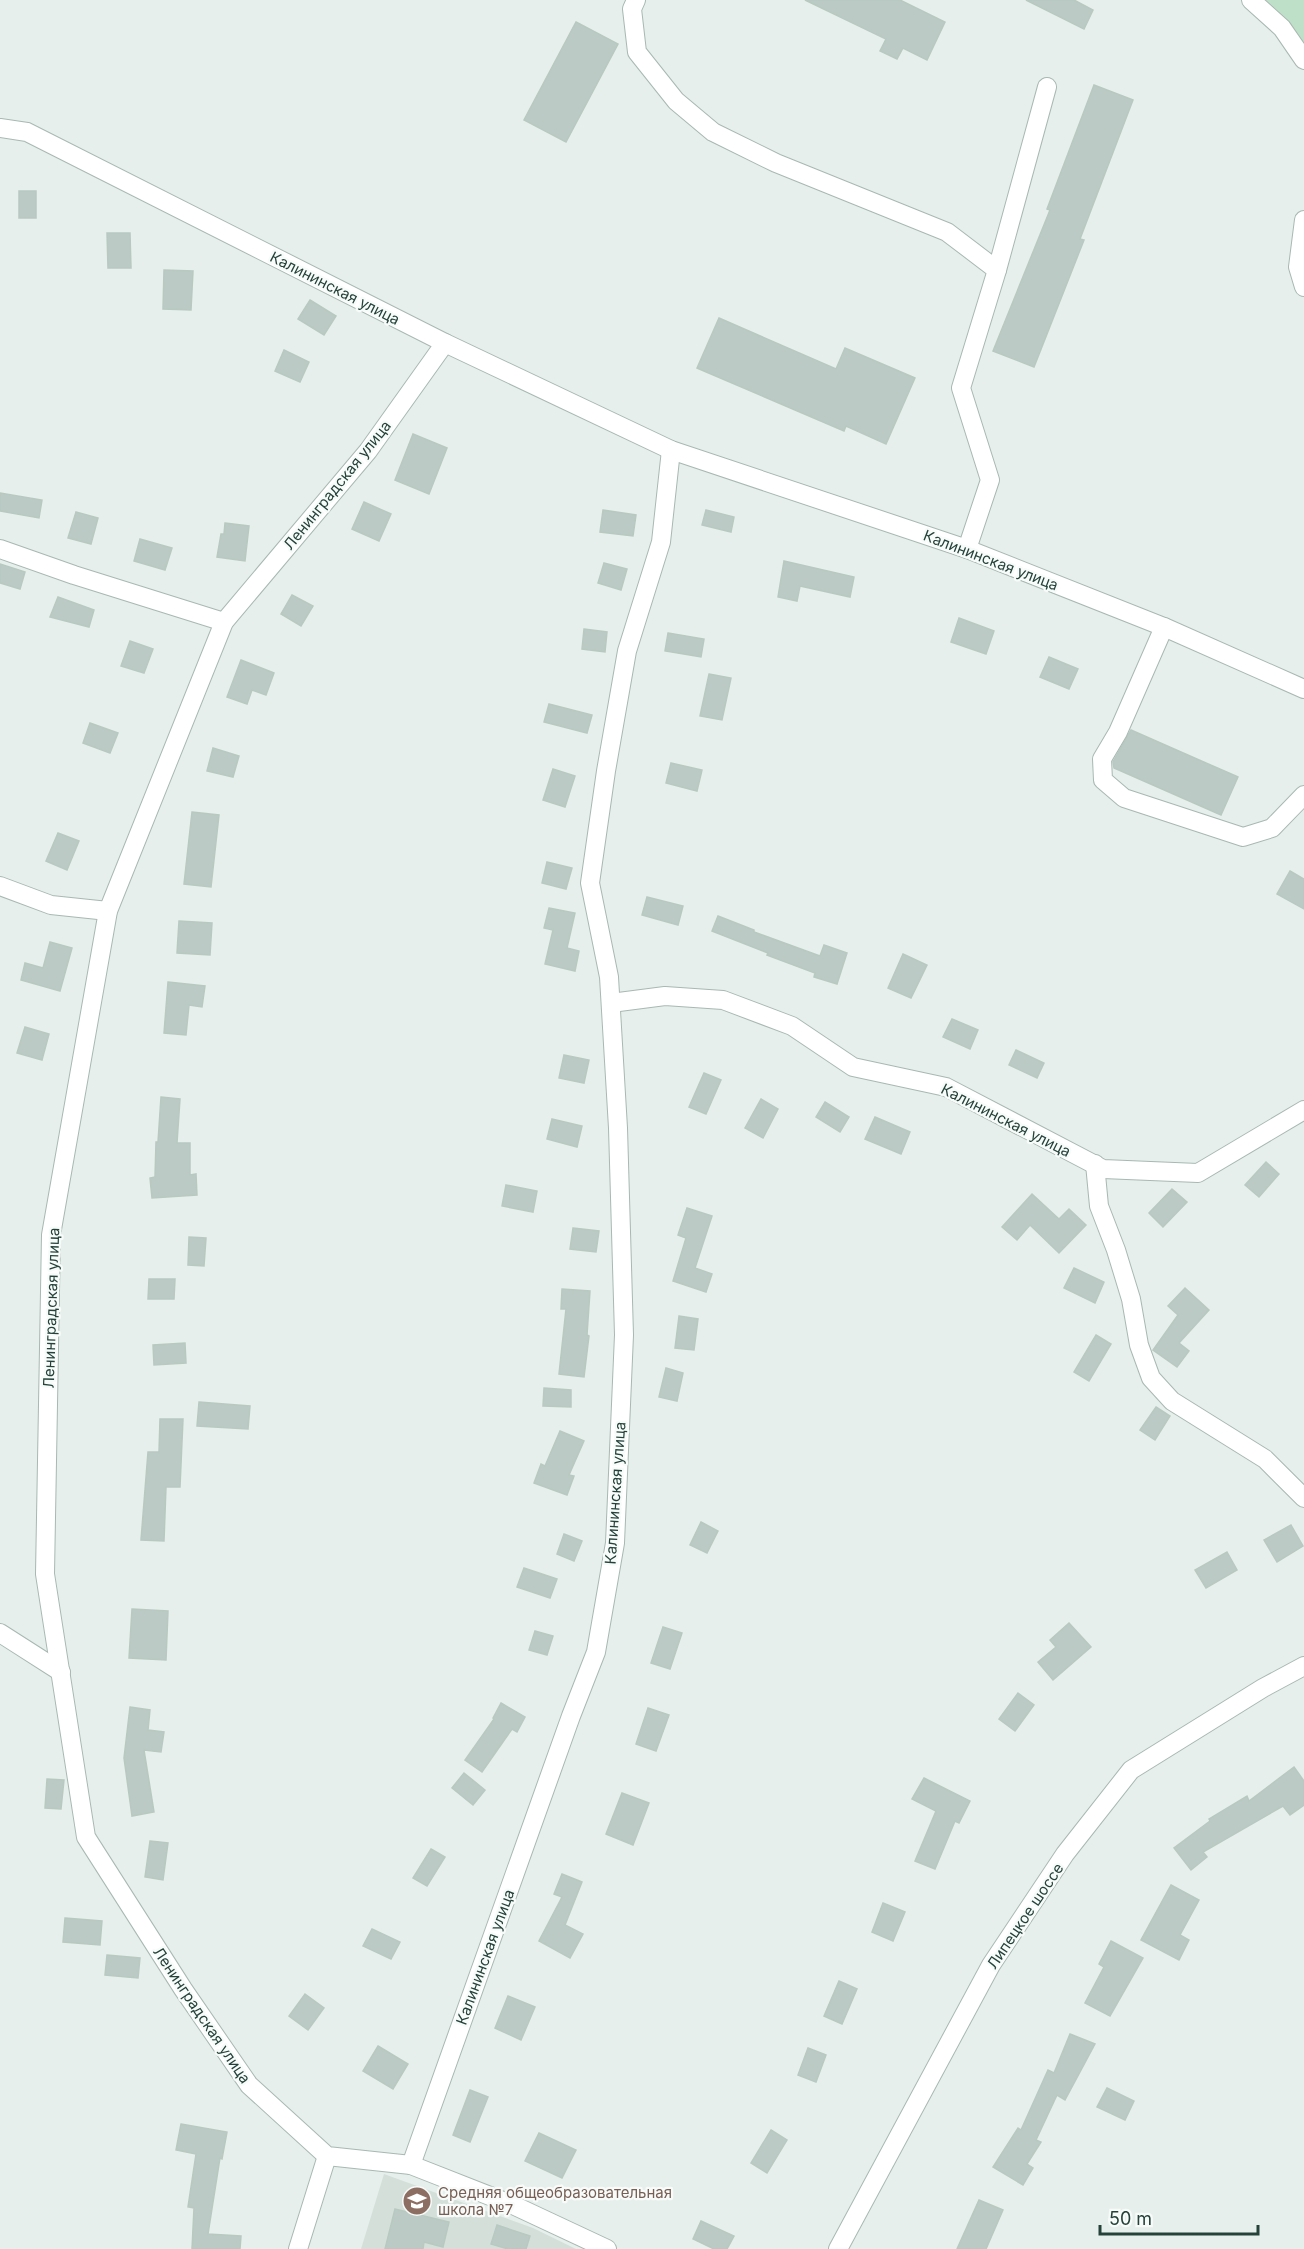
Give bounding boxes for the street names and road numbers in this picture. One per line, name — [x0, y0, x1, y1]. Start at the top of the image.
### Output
street label: Калининская улица — [267, 247, 403, 329]
street label: Ленинградская улица — [279, 417, 395, 553]
street label: Калининская улица — [921, 526, 1061, 594]
street label: Калининская улица — [938, 1079, 1074, 1161]
street label: Ленинградская улица — [39, 1227, 63, 1389]
street label: Калининская улица — [601, 1421, 629, 1565]
street label: Липецкое шоссе — [983, 1859, 1067, 1973]
street label: Калининская улица — [452, 1887, 518, 2027]
street label: Ленинградская улица — [149, 1943, 255, 2087]

